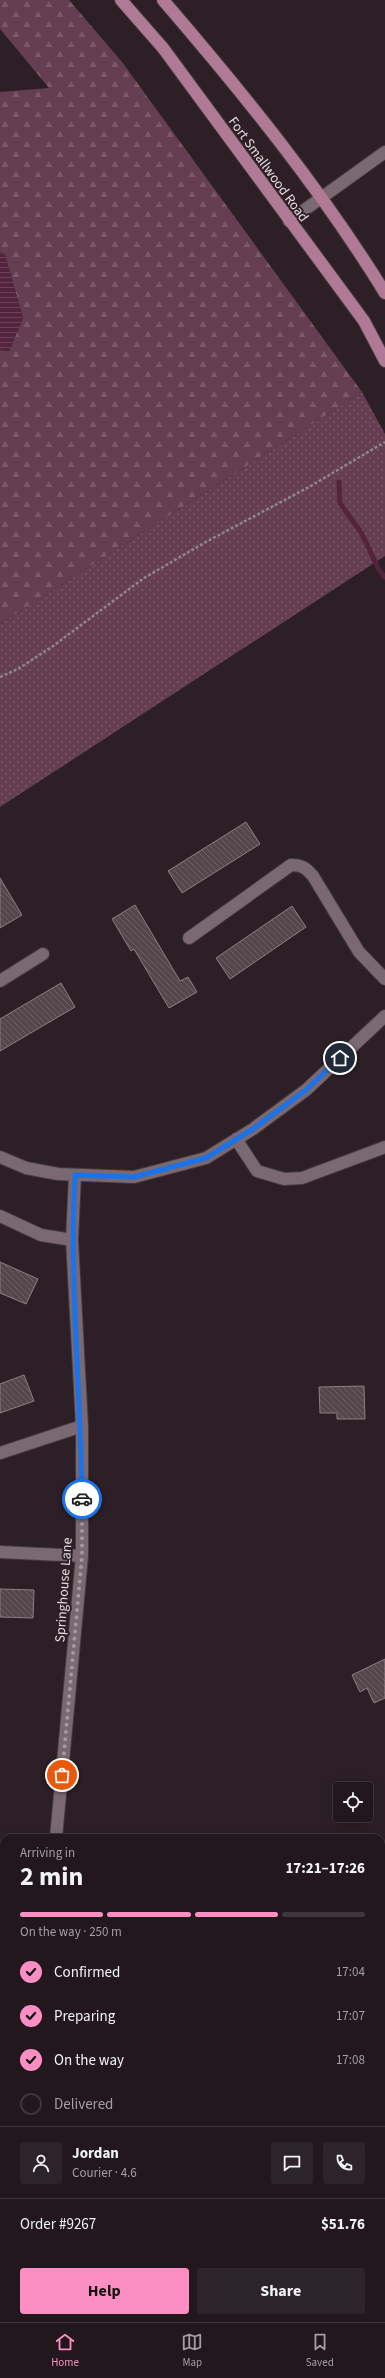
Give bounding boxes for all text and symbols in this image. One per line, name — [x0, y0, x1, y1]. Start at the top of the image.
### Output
street label: Fort Smallwood Road — [223, 113, 313, 226]
pin — [323, 1041, 357, 1075]
icon: home — [329, 1047, 351, 1069]
courier — [62, 1479, 102, 1519]
icon: car — [71, 1488, 93, 1510]
street label: Springhouse Lane — [50, 1537, 78, 1643]
pin — [45, 1758, 79, 1792]
icon: bag — [51, 1764, 73, 1786]
map controls — [333, 1782, 373, 1822]
button: locate — [333, 1782, 373, 1822]
text: Arriving in — [20, 1844, 75, 1862]
text: 2 min — [20, 1858, 83, 1895]
text: 17:21–17:26 — [285, 1858, 365, 1879]
text: On the way · 250 m — [20, 1923, 122, 1941]
icon: check — [20, 1961, 42, 1983]
text: Confirmed — [54, 1962, 120, 1983]
text: 17:04 — [336, 1963, 365, 1981]
icon: check — [20, 2005, 42, 2027]
text: Preparing — [54, 2006, 115, 2027]
text: 17:07 — [336, 2007, 365, 2025]
icon: check — [20, 2049, 42, 2071]
text: On the way — [54, 2050, 124, 2071]
text: 17:08 — [336, 2051, 365, 2069]
text: Delivered — [54, 2094, 113, 2115]
button: person — [20, 2142, 62, 2184]
button: chat — [271, 2142, 313, 2184]
button: phone — [323, 2142, 365, 2184]
text: Jordan — [72, 2143, 119, 2164]
text: Courier · 4.6 — [72, 2164, 137, 2182]
text: Order #9267 — [20, 2214, 96, 2235]
text: $51.76 — [321, 2214, 365, 2235]
button: Help — [20, 2268, 189, 2314]
button: Share — [197, 2268, 365, 2314]
tab: Home — [51, 2331, 79, 2370]
tab: Map — [181, 2331, 203, 2370]
tab: Saved — [306, 2331, 334, 2370]

